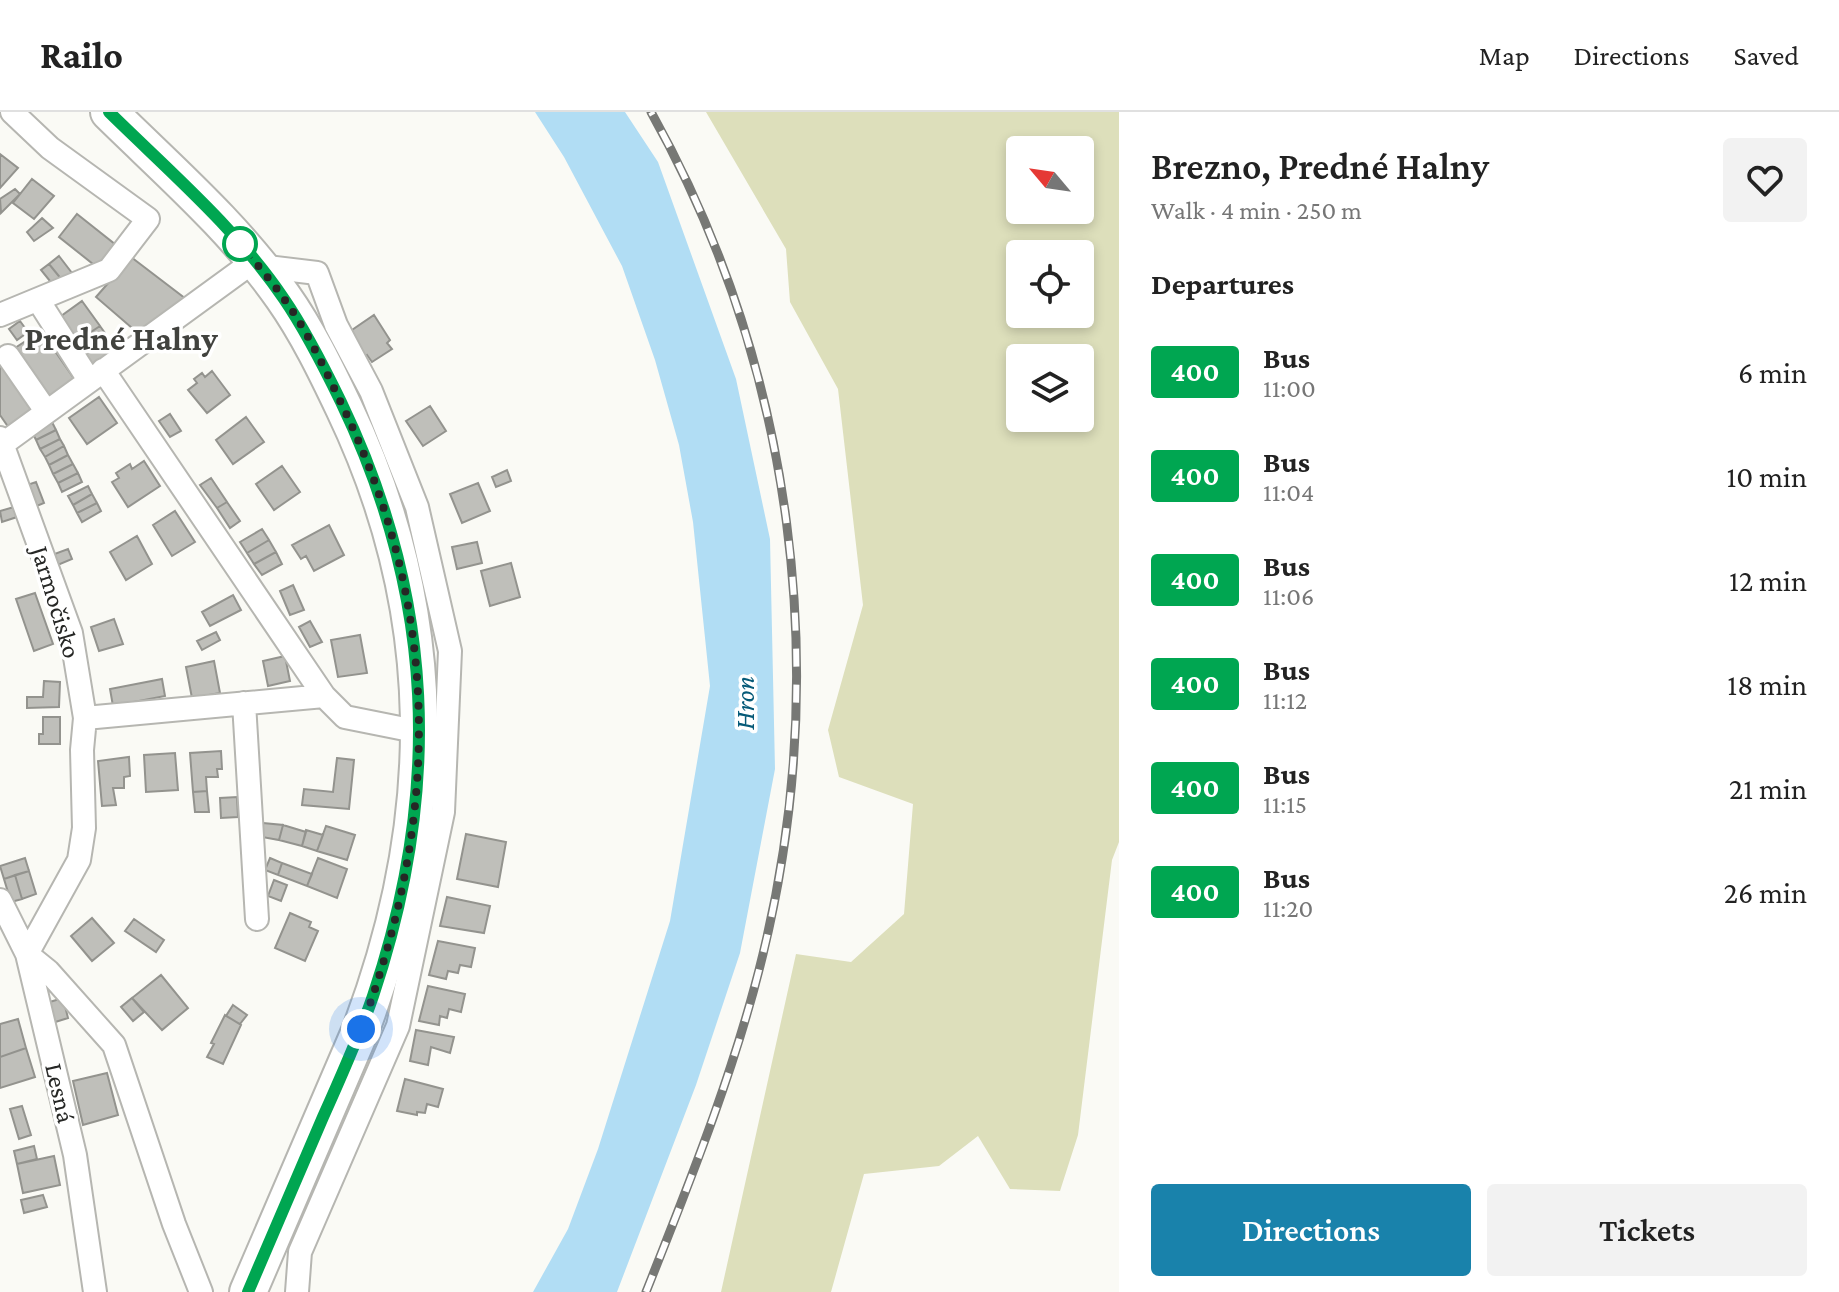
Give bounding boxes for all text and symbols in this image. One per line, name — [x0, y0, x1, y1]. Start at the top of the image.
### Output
text: Railo — [40, 34, 123, 76]
text: Map — [1479, 40, 1530, 71]
text: Directions — [1574, 40, 1689, 71]
text: Saved — [1733, 40, 1799, 71]
north arrow — [1006, 136, 1094, 224]
map controls — [1006, 136, 1094, 432]
button: heart — [1723, 138, 1807, 222]
text: Brezno, Predné Halny — [1151, 145, 1489, 187]
text: Walk · 4 min · 250 m — [1151, 196, 1362, 225]
unlabelled marker — [223, 227, 257, 261]
button: locate — [1006, 240, 1094, 328]
text: Departures — [1151, 267, 1294, 300]
district label: Predné Halny — [24, 320, 218, 357]
text: Bus — [1263, 341, 1310, 374]
button: layers — [1006, 344, 1094, 432]
text: 400 — [1170, 356, 1220, 387]
text: 6 min — [1738, 356, 1807, 389]
text: 11:00 — [1263, 374, 1316, 403]
text: Bus — [1263, 445, 1310, 478]
text: 400 — [1170, 460, 1220, 491]
text: 10 min — [1726, 460, 1807, 493]
text: 11:04 — [1263, 478, 1314, 507]
street label: Jarmočisko — [25, 541, 87, 662]
text: Bus — [1263, 549, 1310, 582]
text: 400 — [1170, 564, 1220, 595]
text: 12 min — [1729, 564, 1807, 597]
text: 11:06 — [1263, 582, 1314, 611]
text: Bus — [1263, 653, 1310, 686]
text: 400 — [1170, 668, 1220, 699]
text: 18 min — [1727, 668, 1807, 701]
water label: Hron — [729, 676, 760, 730]
text: 11:12 — [1263, 686, 1307, 715]
text: Bus — [1263, 757, 1310, 790]
text: 400 — [1170, 772, 1220, 803]
text: 21 min — [1729, 772, 1807, 805]
text: 11:15 — [1263, 790, 1307, 819]
text: Bus — [1263, 861, 1310, 894]
text: 400 — [1170, 876, 1220, 907]
text: 26 min — [1724, 876, 1807, 909]
text: 11:20 — [1263, 894, 1313, 923]
your location — [341, 1009, 381, 1049]
street label: Lesná — [39, 1060, 81, 1126]
button: Directions — [1151, 1184, 1471, 1276]
button: Tickets — [1487, 1184, 1807, 1276]

